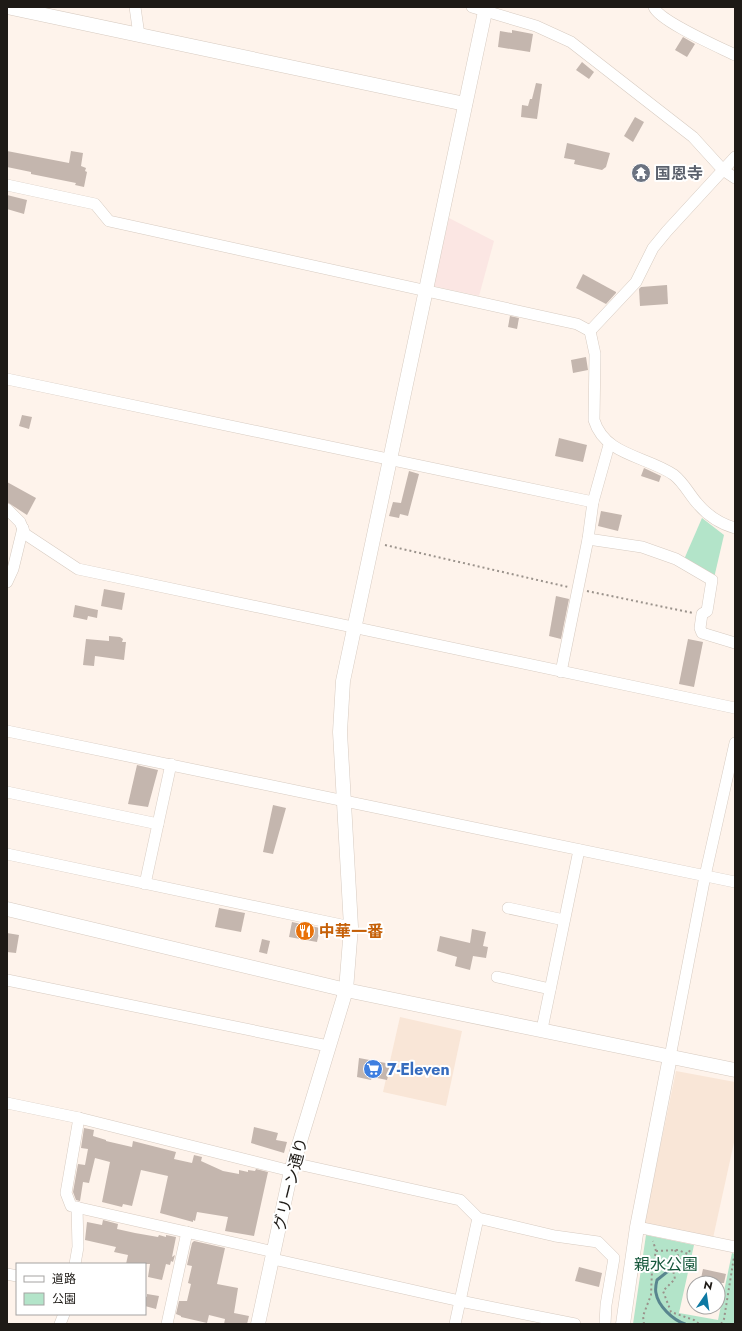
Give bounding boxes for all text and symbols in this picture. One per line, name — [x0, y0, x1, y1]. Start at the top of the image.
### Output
temple icon: 国恩寺 — [630, 162, 652, 184]
place label: 国恩寺 — [655, 162, 703, 185]
restaurant icon: 中華一番 — [294, 920, 316, 942]
place label: 中華一番 — [319, 920, 383, 943]
supermarket icon: 7-Eleven — [362, 1058, 384, 1080]
place label: 7-Eleven — [387, 1058, 450, 1081]
street label: グリーン通り — [268, 1135, 313, 1233]
park label: 親水公園 — [634, 1253, 698, 1276]
legend — [16, 1263, 146, 1315]
text: 道路 — [52, 1270, 76, 1288]
north arrow — [686, 1275, 726, 1315]
text: N — [702, 1276, 714, 1294]
text: 公園 — [52, 1290, 76, 1308]

